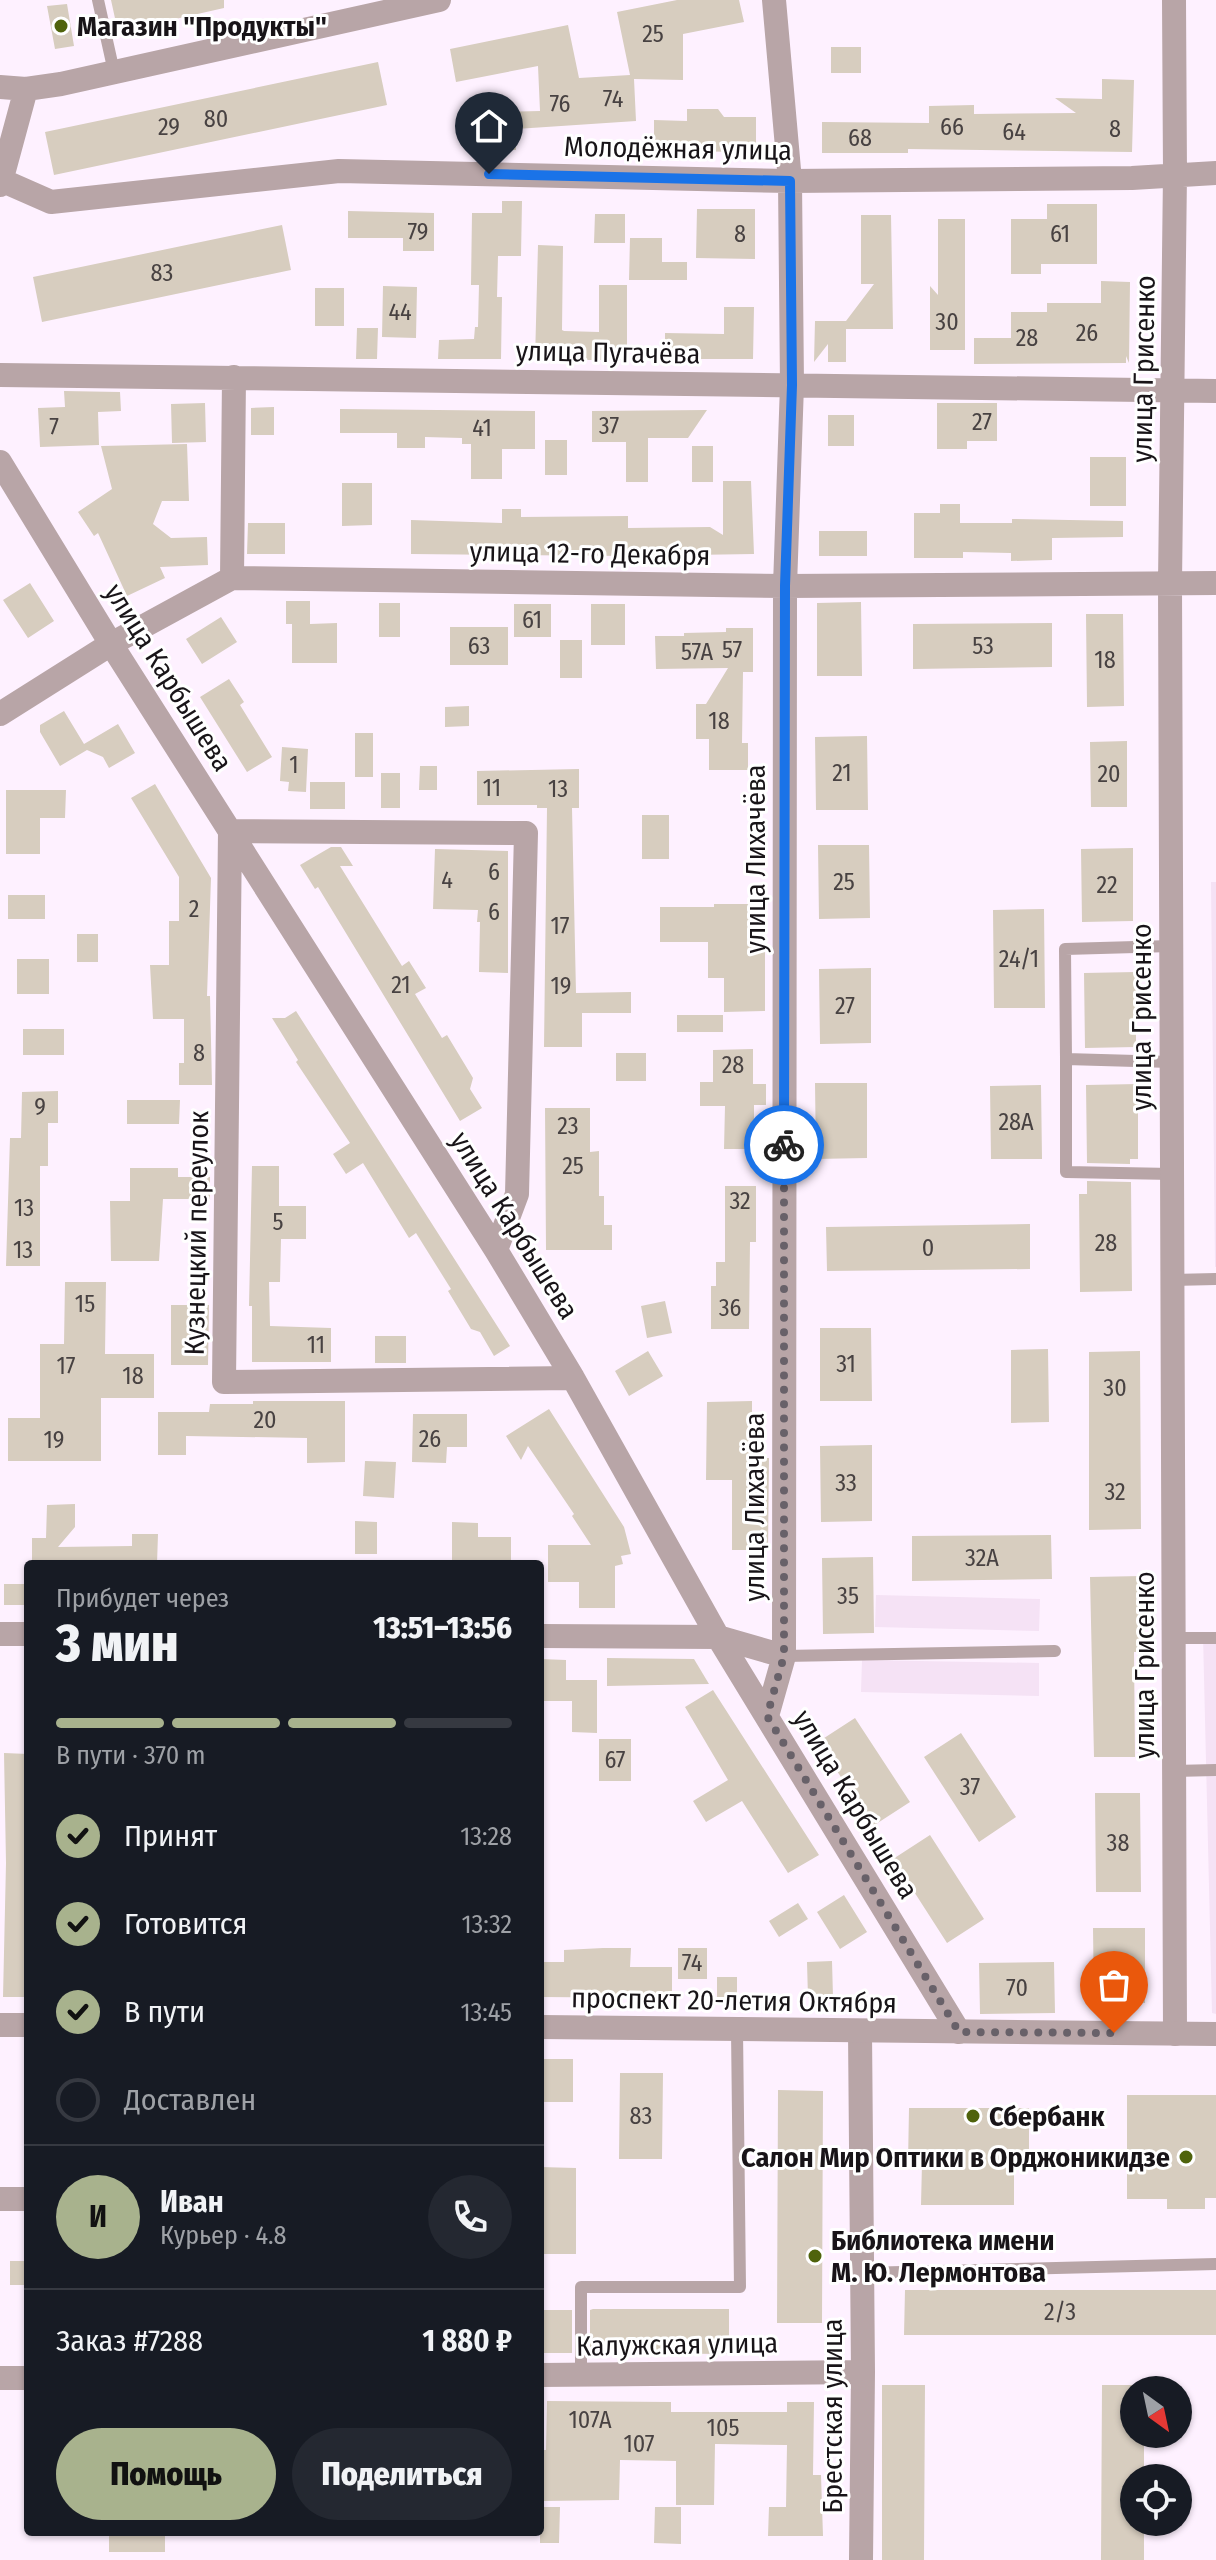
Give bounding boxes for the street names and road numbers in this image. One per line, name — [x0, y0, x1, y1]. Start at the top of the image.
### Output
street label: Молодёжная улица — [564, 130, 792, 167]
street label: улица Грисенко — [1125, 275, 1162, 463]
street label: улица Пугачёва — [515, 334, 701, 371]
street label: улица 12-го Декабря — [469, 535, 711, 572]
street label: улица Карбышева — [98, 578, 239, 777]
street label: улица Лихачёва — [739, 765, 772, 953]
street label: улица Грисенко — [1125, 923, 1158, 1111]
street label: Кузнецкий переулок — [178, 1110, 215, 1356]
street label: улица Карбышева — [444, 1126, 585, 1325]
street label: улица Лихачёва — [738, 1413, 771, 1601]
street label: улица Грисенко — [1128, 1571, 1161, 1759]
street label: улица Карбышева — [786, 1704, 925, 1905]
street label: проспект 20-летия Октября — [571, 1981, 897, 2020]
street label: Брестская улица — [816, 2318, 849, 2514]
street label: Калужская улица — [576, 2326, 778, 2363]

